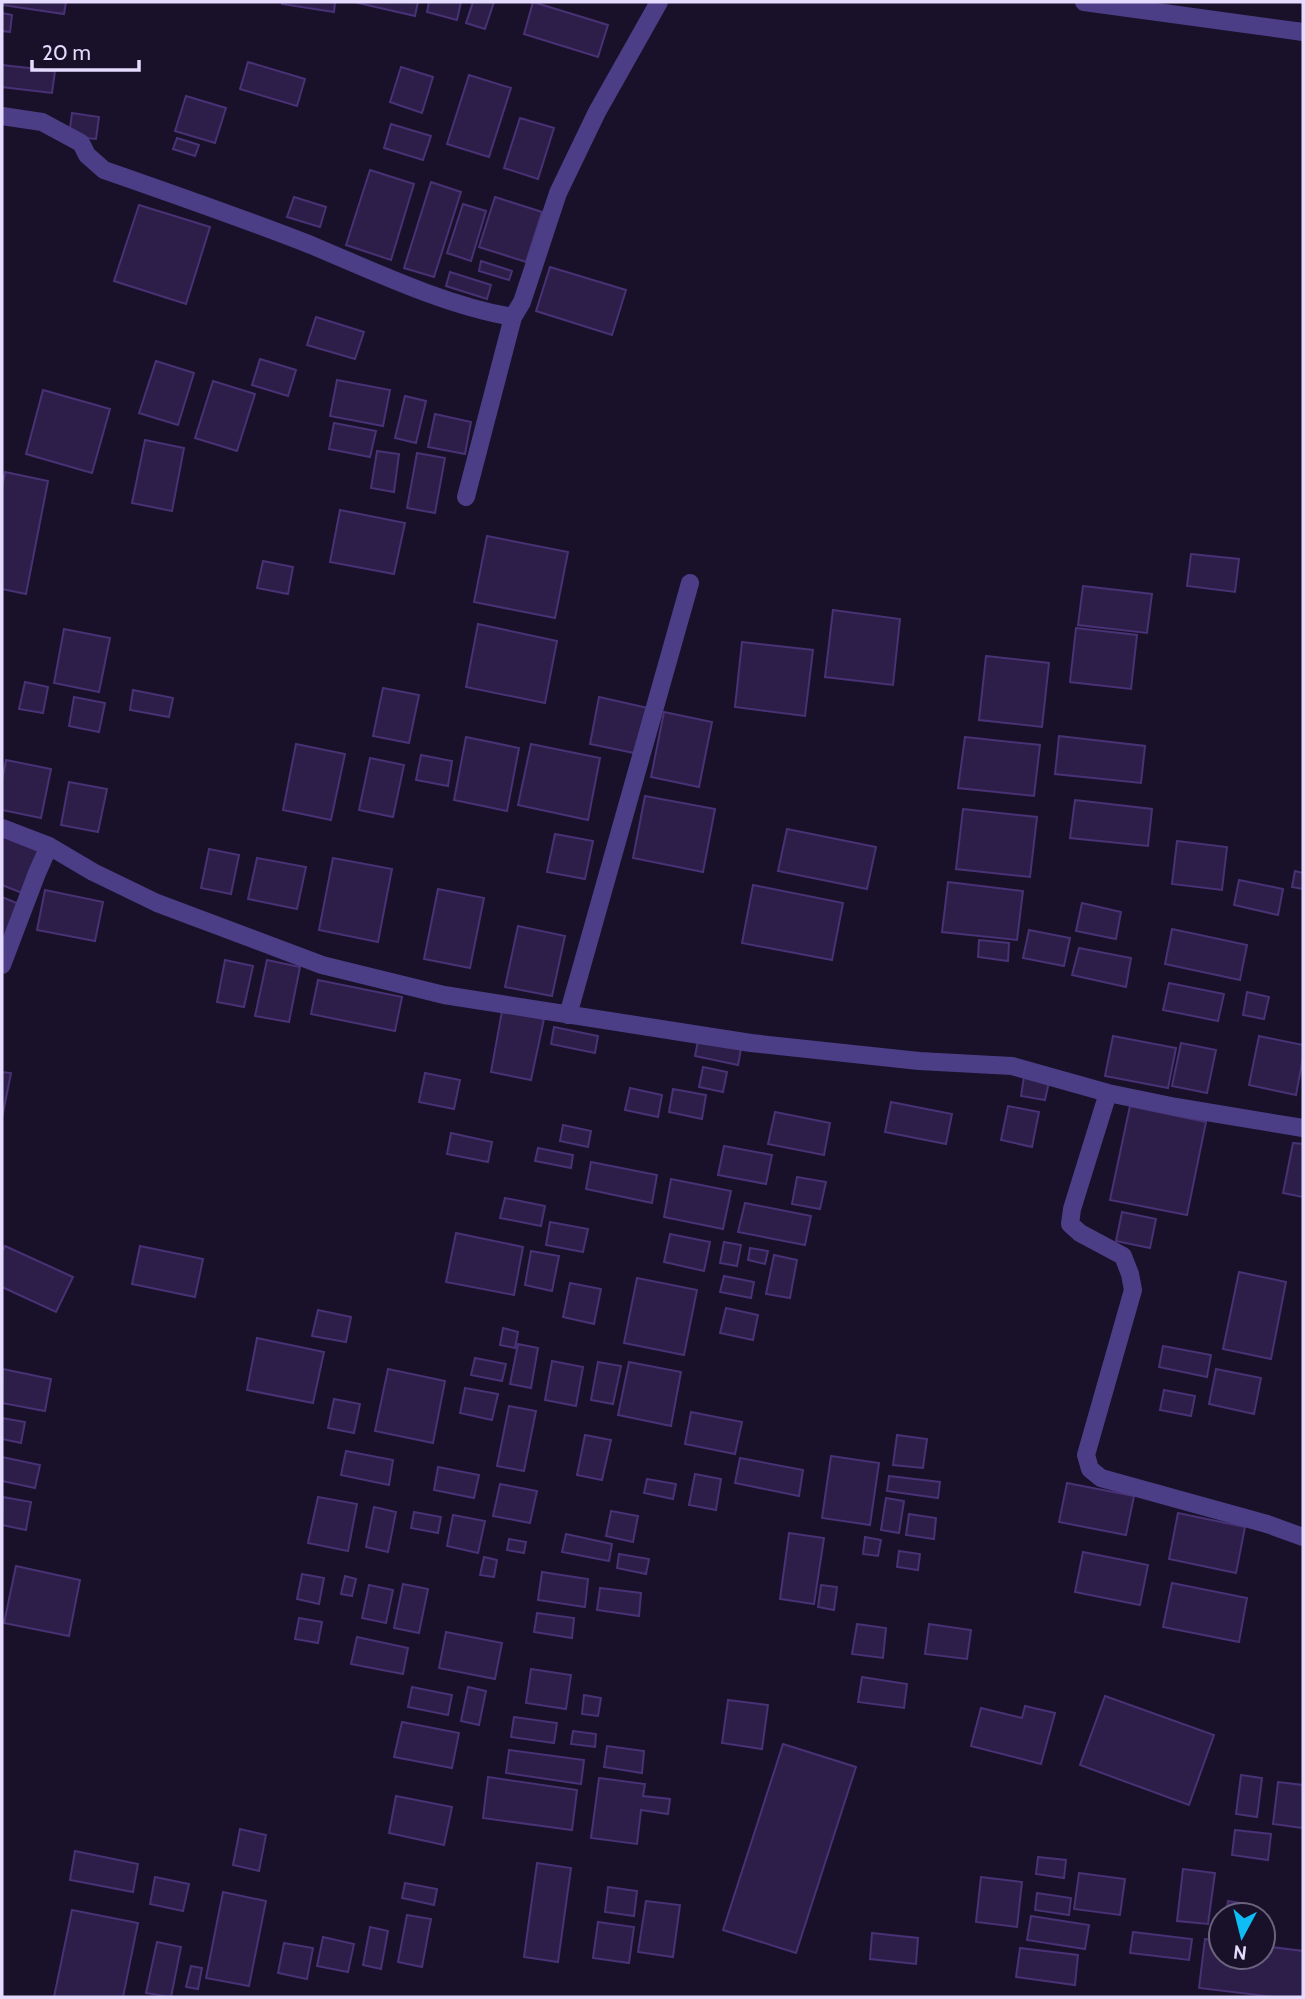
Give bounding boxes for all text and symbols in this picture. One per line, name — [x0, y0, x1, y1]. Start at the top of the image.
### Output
scale bar — [32, 28, 138, 72]
text: 20 m — [42, 40, 91, 65]
north arrow — [1207, 1901, 1277, 1971]
text: N — [1232, 1940, 1248, 1965]

